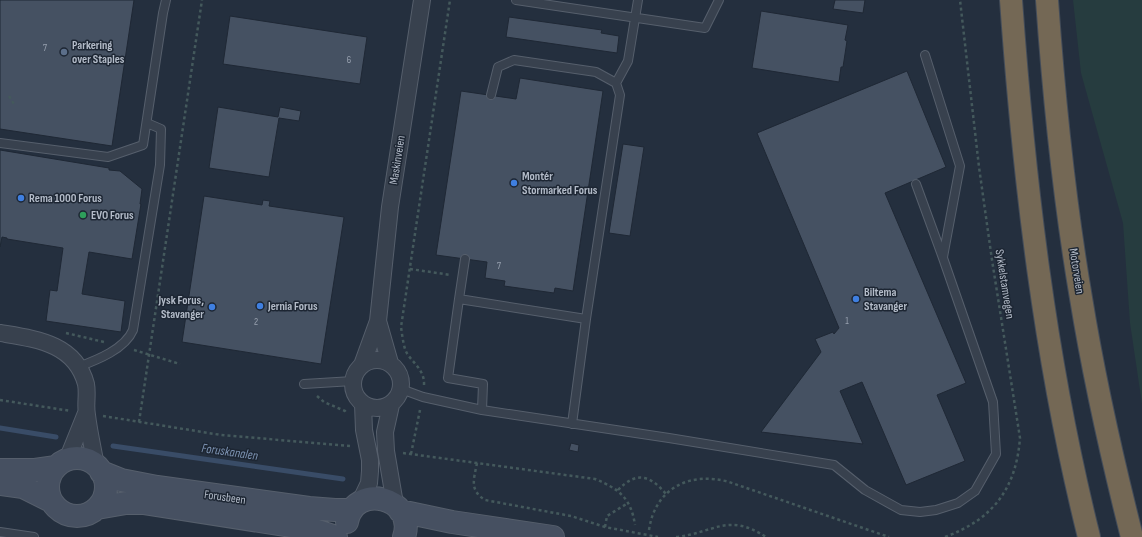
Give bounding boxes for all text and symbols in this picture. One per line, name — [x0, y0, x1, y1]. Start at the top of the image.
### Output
place label: Parkering over Staples — [72, 38, 125, 67]
house number: 7 — [43, 42, 47, 54]
marker: Parkering over Staples — [59, 47, 69, 57]
house number: 6 — [347, 54, 351, 66]
street label: Maskinveien — [386, 134, 409, 186]
place label: Montér Stormarked Forus — [522, 169, 598, 198]
marker: Montér Stormarked Forus — [509, 178, 519, 188]
place label: Rema 1000 Forus — [29, 191, 102, 206]
marker: Rema 1000 Forus — [16, 193, 26, 203]
place label: EVO Forus — [91, 208, 134, 223]
marker: EVO Forus — [78, 210, 88, 220]
street label: Motorveien — [1066, 247, 1087, 295]
street label: Sykkelstamvegen — [992, 248, 1017, 320]
house number: 7 — [497, 260, 501, 272]
place label: Biltema Stavanger — [864, 285, 907, 314]
place label: Jysk Forus, Stavanger — [157, 293, 204, 322]
marker: Biltema Stavanger — [851, 294, 861, 304]
place label: Jernia Forus — [267, 299, 318, 314]
marker: Jernia Forus — [255, 301, 265, 311]
marker: Jysk Forus, Stavanger — [207, 302, 217, 312]
house number: 1 — [845, 315, 849, 327]
house number: 2 — [254, 316, 258, 328]
water label: Foruskanalen — [201, 440, 260, 464]
street label: Forusbeen — [203, 487, 247, 508]

